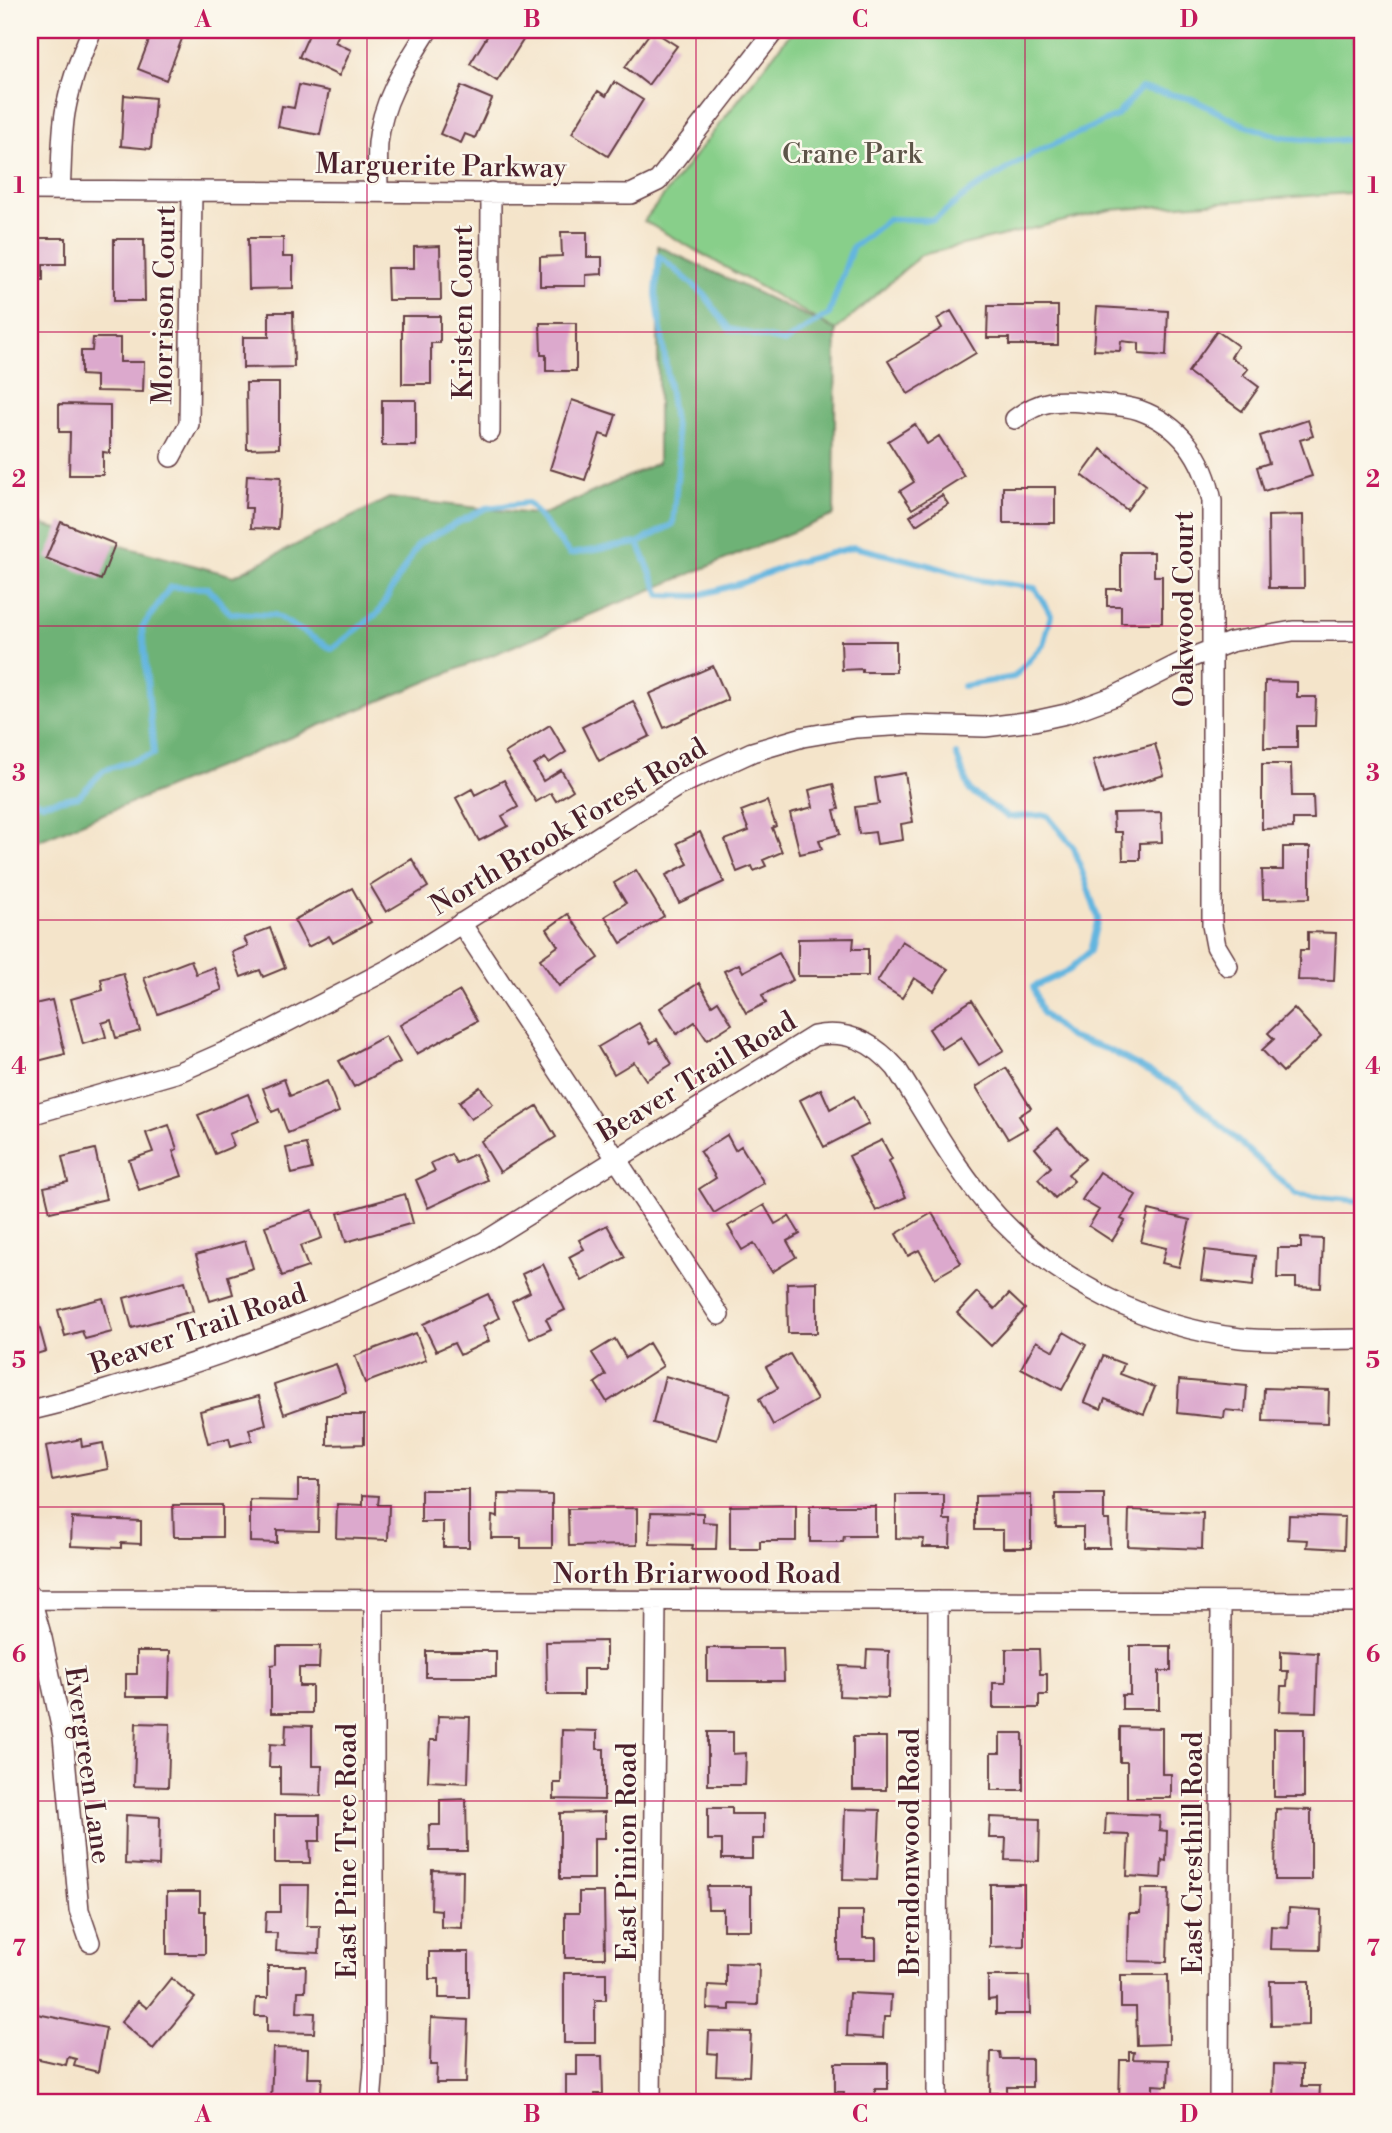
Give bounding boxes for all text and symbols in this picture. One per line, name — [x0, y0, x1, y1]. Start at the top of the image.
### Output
text: A — [194, 6, 212, 34]
text: B — [523, 6, 541, 34]
text: C — [852, 6, 868, 34]
text: D — [1180, 6, 1198, 34]
park label: Crane Park — [782, 137, 923, 172]
street label: Marguerite Parkway — [315, 147, 568, 186]
text: 1 — [13, 172, 25, 200]
text: 1 — [1367, 172, 1379, 200]
street label: Morrison Court — [145, 205, 184, 405]
street label: Kristen Court — [446, 225, 481, 399]
text: 2 — [12, 466, 26, 494]
text: 2 — [1366, 466, 1380, 494]
street label: Oakwood Court — [1167, 511, 1202, 707]
street label: North Brook Forest Road — [424, 731, 713, 924]
text: 3 — [12, 760, 26, 788]
text: 3 — [1366, 760, 1380, 788]
street label: Beaver Trail Road — [590, 1004, 803, 1151]
text: 4 — [11, 1053, 27, 1081]
text: 4 — [1365, 1053, 1381, 1081]
street label: Beaver Trail Road — [85, 1276, 311, 1383]
text: 5 — [12, 1347, 26, 1375]
text: 5 — [1366, 1347, 1380, 1375]
street label: North Briarwood Road — [553, 1557, 841, 1592]
text: 6 — [12, 1641, 26, 1669]
text: 6 — [1366, 1641, 1380, 1669]
street label: Evergreen Lane — [56, 1664, 119, 1866]
street label: East Pine Tree Road — [330, 1723, 365, 1979]
street label: Brendonwood Road — [893, 1728, 928, 1977]
street label: East Cresthill Road — [1176, 1731, 1211, 1974]
street label: East Pinion Road — [610, 1742, 645, 1962]
text: 7 — [12, 1935, 26, 1963]
text: 7 — [1366, 1935, 1380, 1963]
text: A — [194, 2101, 212, 2129]
text: B — [523, 2101, 541, 2129]
text: C — [852, 2101, 868, 2129]
text: D — [1180, 2101, 1198, 2129]

